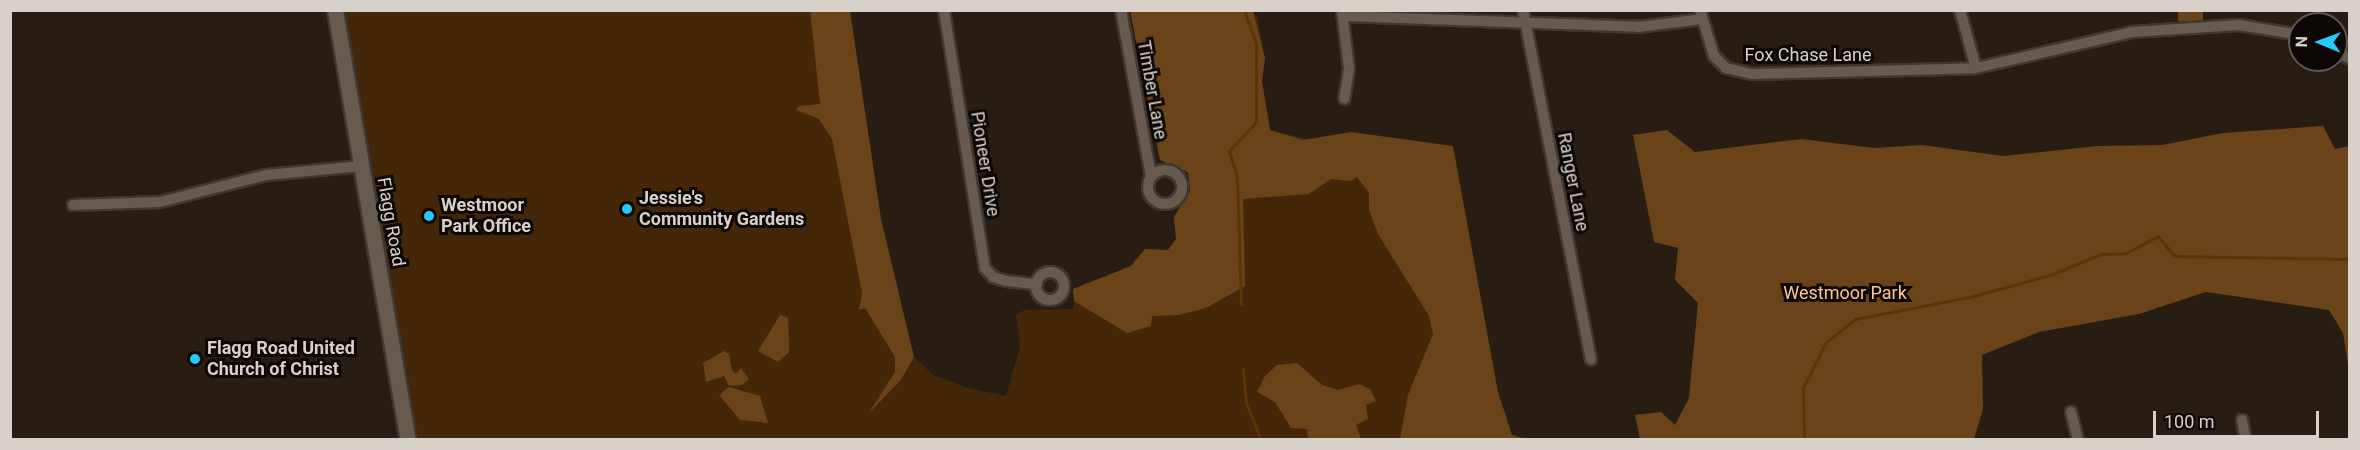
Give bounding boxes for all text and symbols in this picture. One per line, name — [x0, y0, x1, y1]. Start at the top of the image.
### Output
north arrow — [2288, 12, 2348, 72]
text: N — [2292, 36, 2311, 48]
street label: Timber Lane — [1133, 39, 1171, 141]
street label: Fox Chase Lane — [1745, 44, 1871, 66]
street label: Pioneer Drive — [966, 110, 1004, 218]
street label: Ranger Lane — [1553, 131, 1593, 233]
street label: Flagg Road — [373, 176, 409, 268]
place label: Jessie's Community Gardens — [639, 188, 804, 230]
place label: Westmoor Park Office — [441, 195, 531, 238]
marker: Jessie's Community Gardens — [620, 202, 634, 216]
marker: Westmoor Park Office — [422, 209, 436, 223]
park label: Westmoor Park — [1783, 282, 1907, 304]
place label: Flagg Road United Church of Christ — [207, 338, 355, 380]
marker: Flagg Road United Church of Christ — [188, 352, 202, 366]
scale bar — [2156, 399, 2322, 437]
text: 100 m — [2164, 411, 2215, 432]

